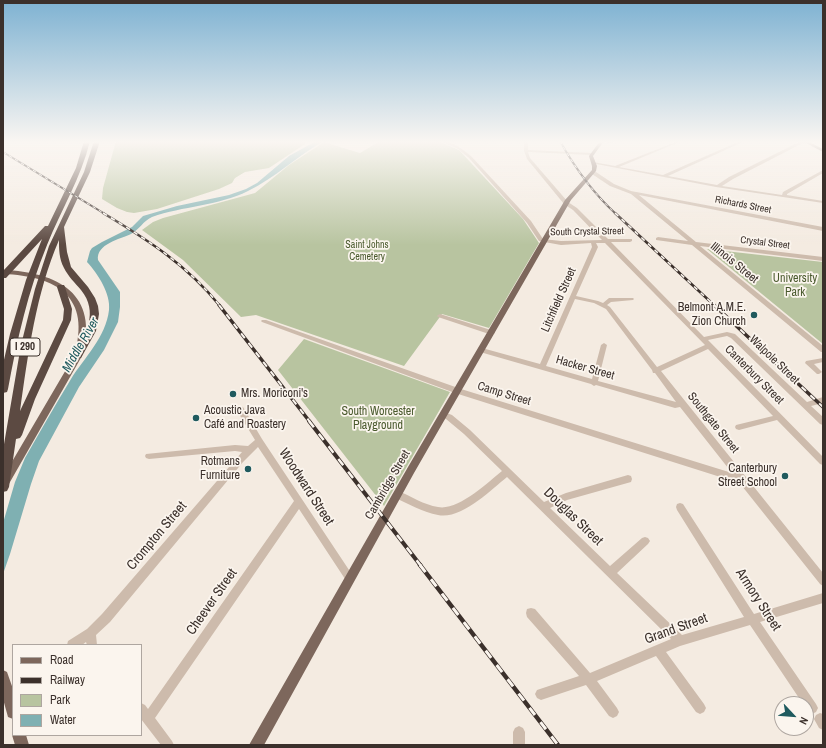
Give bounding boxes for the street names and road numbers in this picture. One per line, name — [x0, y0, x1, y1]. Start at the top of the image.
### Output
street label: Richards Street — [714, 194, 772, 216]
street label: South Crystal Street — [550, 225, 624, 239]
street label: Crystal Street — [740, 234, 790, 252]
street label: Illinois Street — [707, 239, 761, 287]
street label: Litchfield Street — [538, 266, 580, 334]
street label: Walpole Street — [746, 333, 802, 387]
road number: I 290 — [10, 338, 40, 356]
street label: Canterbury Street — [721, 342, 787, 408]
street label: Hacker Street — [554, 353, 616, 383]
street label: Camp Street — [475, 379, 533, 409]
street label: Southgate Street — [684, 390, 742, 456]
street label: Woodward Street — [275, 445, 337, 529]
street label: Cambridge Street — [362, 448, 414, 522]
street label: Douglas Street — [540, 485, 606, 549]
street label: Crompton Street — [123, 498, 191, 574]
street label: Cheever Street — [183, 566, 241, 638]
street label: Armory Street — [732, 566, 784, 634]
street label: Grand Street — [642, 610, 710, 648]

